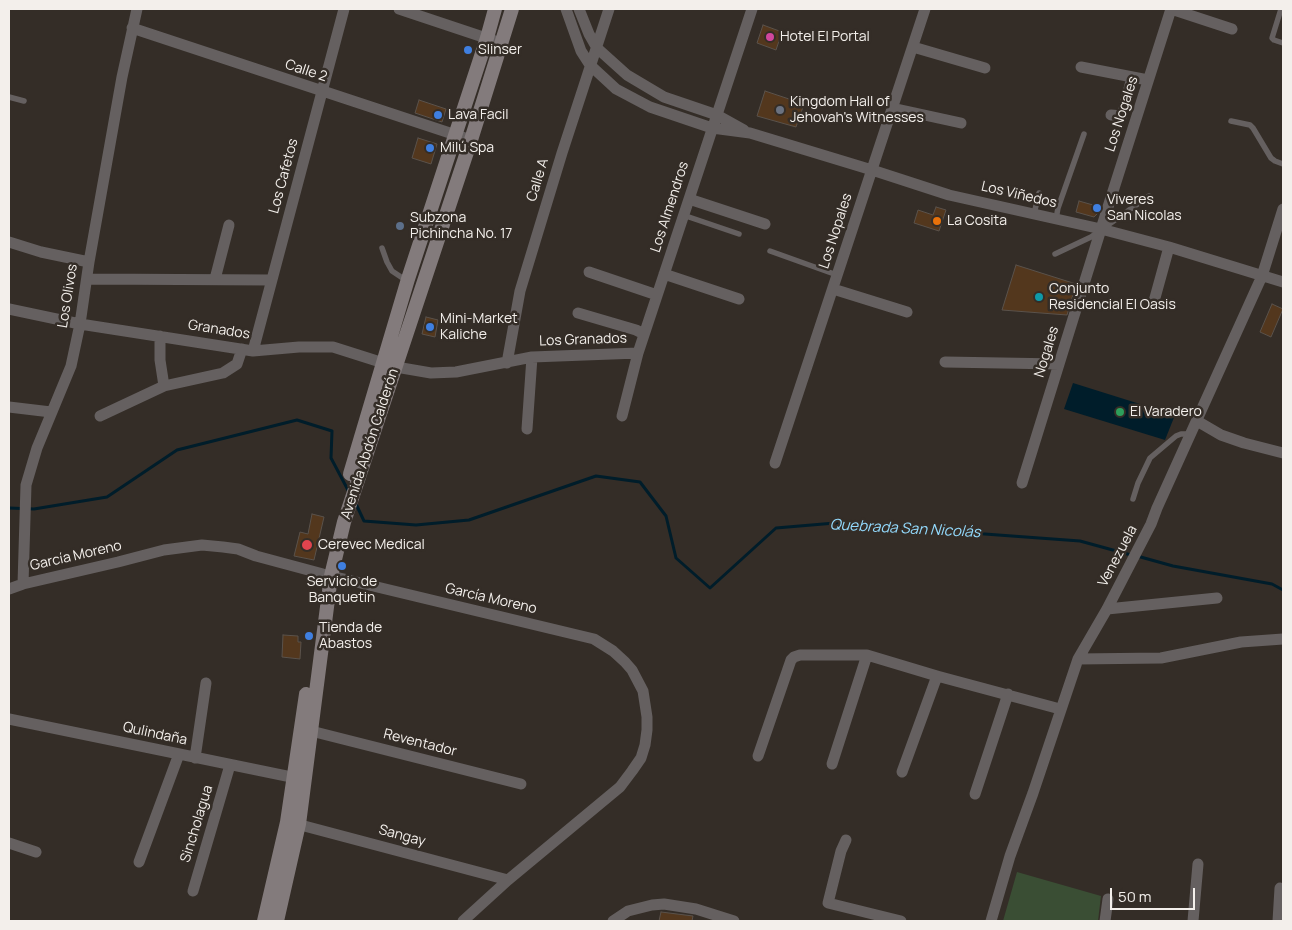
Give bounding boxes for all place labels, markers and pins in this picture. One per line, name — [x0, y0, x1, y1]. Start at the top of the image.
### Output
place label: Hotel El Portal — [780, 29, 870, 45]
marker: Hotel El Portal — [764, 31, 776, 43]
place label: Slinser — [478, 42, 522, 58]
marker: Slinser — [462, 44, 474, 56]
place label: Kingdom Hall of Jehovah's Witnesses — [790, 94, 924, 126]
marker: Kingdom Hall of Jehovah's Witnesses — [774, 104, 786, 116]
place label: Lava Facil — [448, 107, 509, 123]
marker: Lava Facil — [432, 109, 444, 121]
place label: Milú Spa — [440, 140, 494, 156]
marker: Milú Spa — [424, 142, 436, 154]
place label: Viveres San Nicolas — [1107, 192, 1182, 224]
marker: Viveres San Nicolas — [1091, 202, 1103, 214]
place label: Subzona Pichincha No. 17 — [410, 210, 512, 242]
place label: La Cosita — [947, 213, 1007, 229]
marker: La Cosita — [931, 215, 943, 227]
marker: Subzona Pichincha No. 17 — [394, 220, 406, 232]
place label: Conjunto Residencial El Oasis — [1049, 281, 1176, 314]
marker: Conjunto Residencial El Oasis — [1033, 291, 1045, 303]
place label: Mini-Market Kaliche — [440, 311, 518, 344]
marker: Mini-Market Kaliche — [424, 321, 436, 333]
place label: El Varadero — [1130, 404, 1202, 420]
marker: El Varadero — [1114, 406, 1126, 418]
place label: Cerevec Medical — [318, 537, 425, 553]
marker: Cerevec Medical — [300, 538, 314, 552]
marker: Servicio de Banquetin — [336, 560, 348, 572]
place label: Servicio de Banquetin — [307, 574, 377, 606]
place label: Tienda de Abastos — [319, 620, 382, 652]
marker: Tienda de Abastos — [303, 630, 315, 642]

